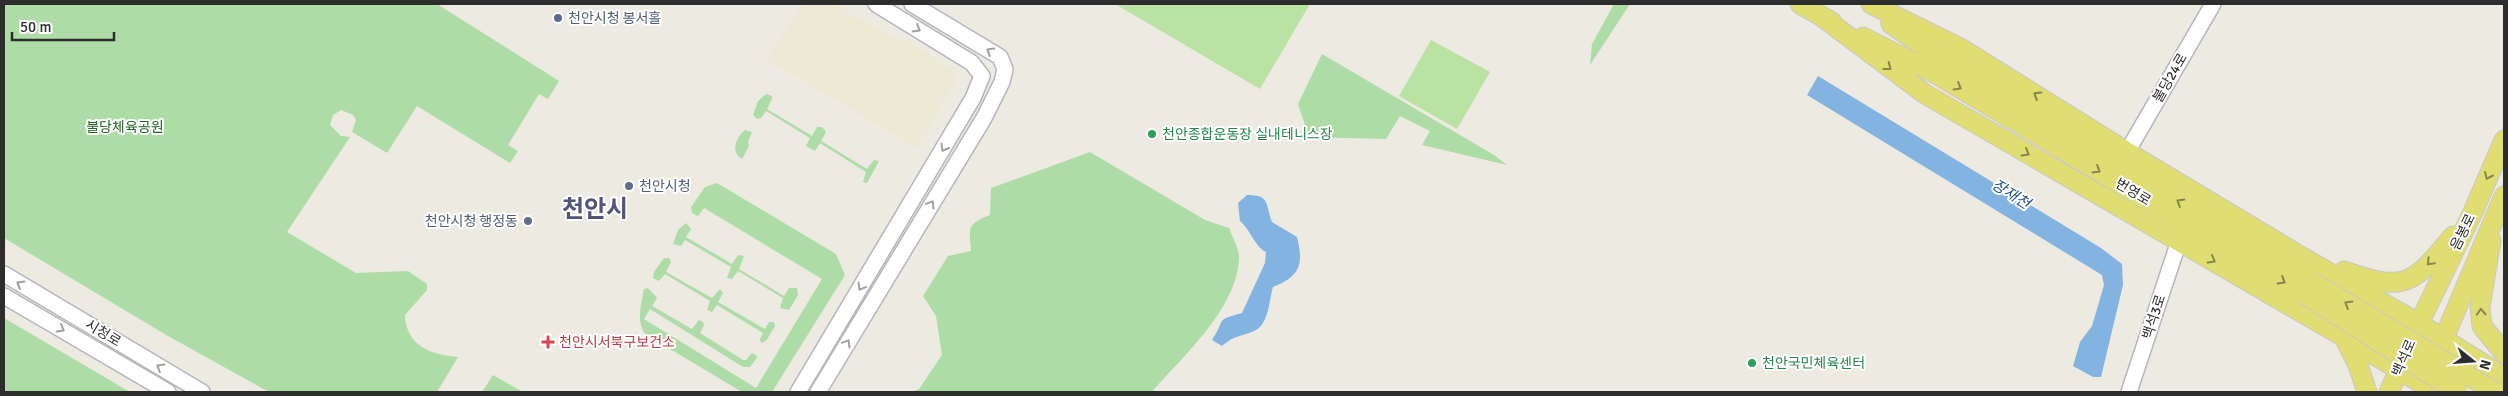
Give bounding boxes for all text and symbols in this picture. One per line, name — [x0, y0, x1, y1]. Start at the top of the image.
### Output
scale bar — [12, 10, 115, 42]
place label: 천안시청 봉서홀 — [568, 10, 661, 27]
marker: 천안시청 봉서홀 — [552, 12, 564, 24]
text: 50 m — [20, 18, 51, 36]
one-way arrow — [912, 23, 921, 33]
one-way arrow — [986, 47, 995, 57]
street label: 불당24로 — [2149, 50, 2191, 106]
one-way arrow — [1882, 61, 1892, 70]
one-way arrow — [1952, 80, 1961, 90]
one-way arrow — [2033, 92, 2042, 102]
park label: 불당체육공원 — [86, 119, 164, 136]
place label: 천안종합운동장 실내테니스장 — [1162, 126, 1333, 143]
marker: 천안종합운동장 실내테니스장 — [1146, 128, 1158, 140]
one-way arrow — [940, 142, 950, 151]
one-way arrow — [2020, 146, 2029, 156]
one-way arrow — [2092, 164, 2101, 174]
one-way arrow — [2484, 171, 2495, 180]
water label: 장재천 — [1989, 175, 2035, 214]
street label: 번영로 — [2112, 175, 2154, 209]
place label: 천안시청 — [639, 178, 691, 195]
marker: 천안시청 — [623, 180, 635, 192]
district label: 천안시 — [562, 194, 628, 224]
one-way arrow — [2177, 199, 2186, 209]
one-way arrow — [925, 201, 935, 210]
street label: 음봉로 — [2447, 211, 2479, 253]
place label: 천안시청 행정동 — [425, 213, 518, 230]
marker: 천안시청 행정동 — [522, 215, 534, 227]
one-way arrow — [2207, 254, 2216, 264]
one-way arrow — [2427, 257, 2436, 266]
one-way arrow — [2276, 274, 2285, 284]
one-way arrow — [17, 281, 26, 291]
one-way arrow — [857, 282, 867, 291]
street label: 백석3로 — [2139, 292, 2169, 342]
one-way arrow — [2345, 300, 2354, 310]
one-way arrow — [2476, 308, 2487, 316]
street label: 시청로 — [82, 316, 124, 350]
one-way arrow — [55, 323, 64, 333]
place label: 천안시서북구보건소 — [559, 334, 675, 351]
marker: 천안시서북구보건소 — [541, 335, 555, 349]
north arrow — [2448, 336, 2498, 386]
street label: 백석로 — [2389, 337, 2419, 379]
one-way arrow — [841, 340, 851, 349]
place label: 천안국민체육센터 — [1762, 355, 1865, 372]
marker: 천안국민체육센터 — [1746, 357, 1758, 369]
text: N — [2475, 358, 2495, 372]
one-way arrow — [156, 364, 165, 374]

